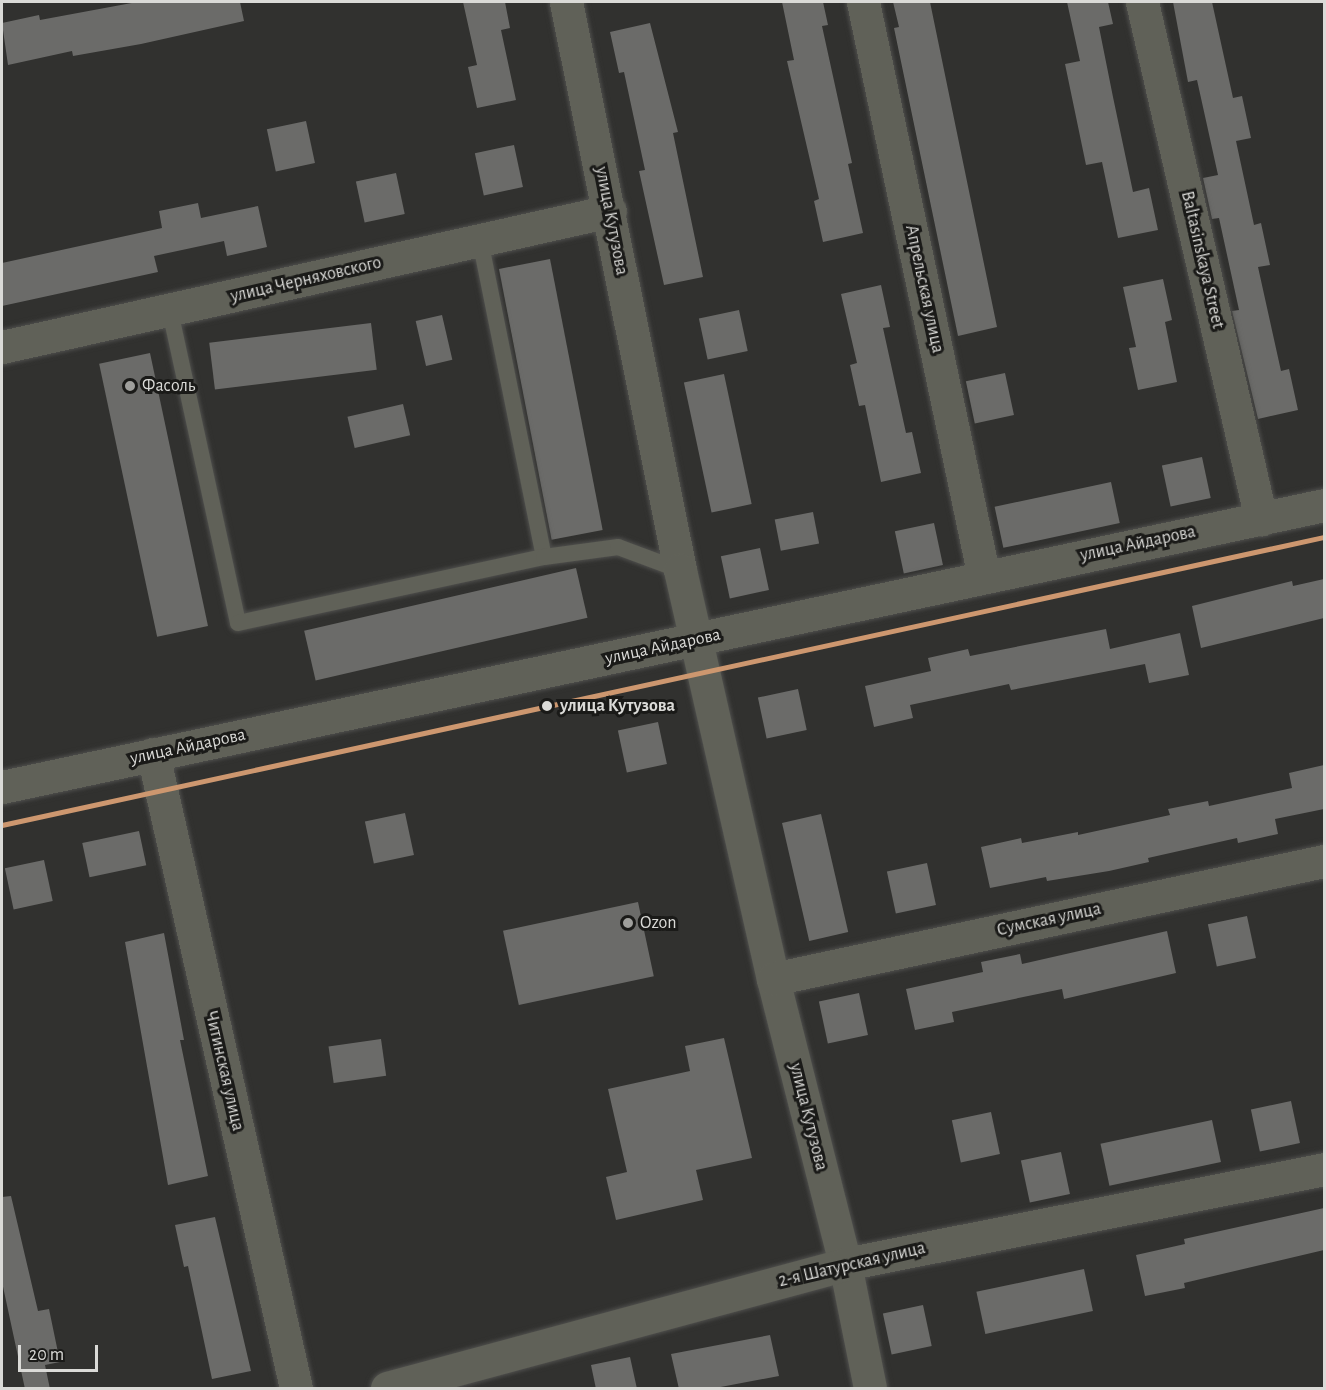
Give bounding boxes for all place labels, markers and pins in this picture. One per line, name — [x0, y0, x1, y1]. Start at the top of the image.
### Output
place label: Фасоль — [142, 375, 195, 397]
marker: Фасоль — [123, 379, 137, 393]
place label: улица Кутузова — [560, 695, 675, 717]
marker: улица Кутузова — [538, 697, 556, 715]
place label: Ozon — [640, 912, 677, 934]
marker: Ozon — [621, 916, 635, 930]

